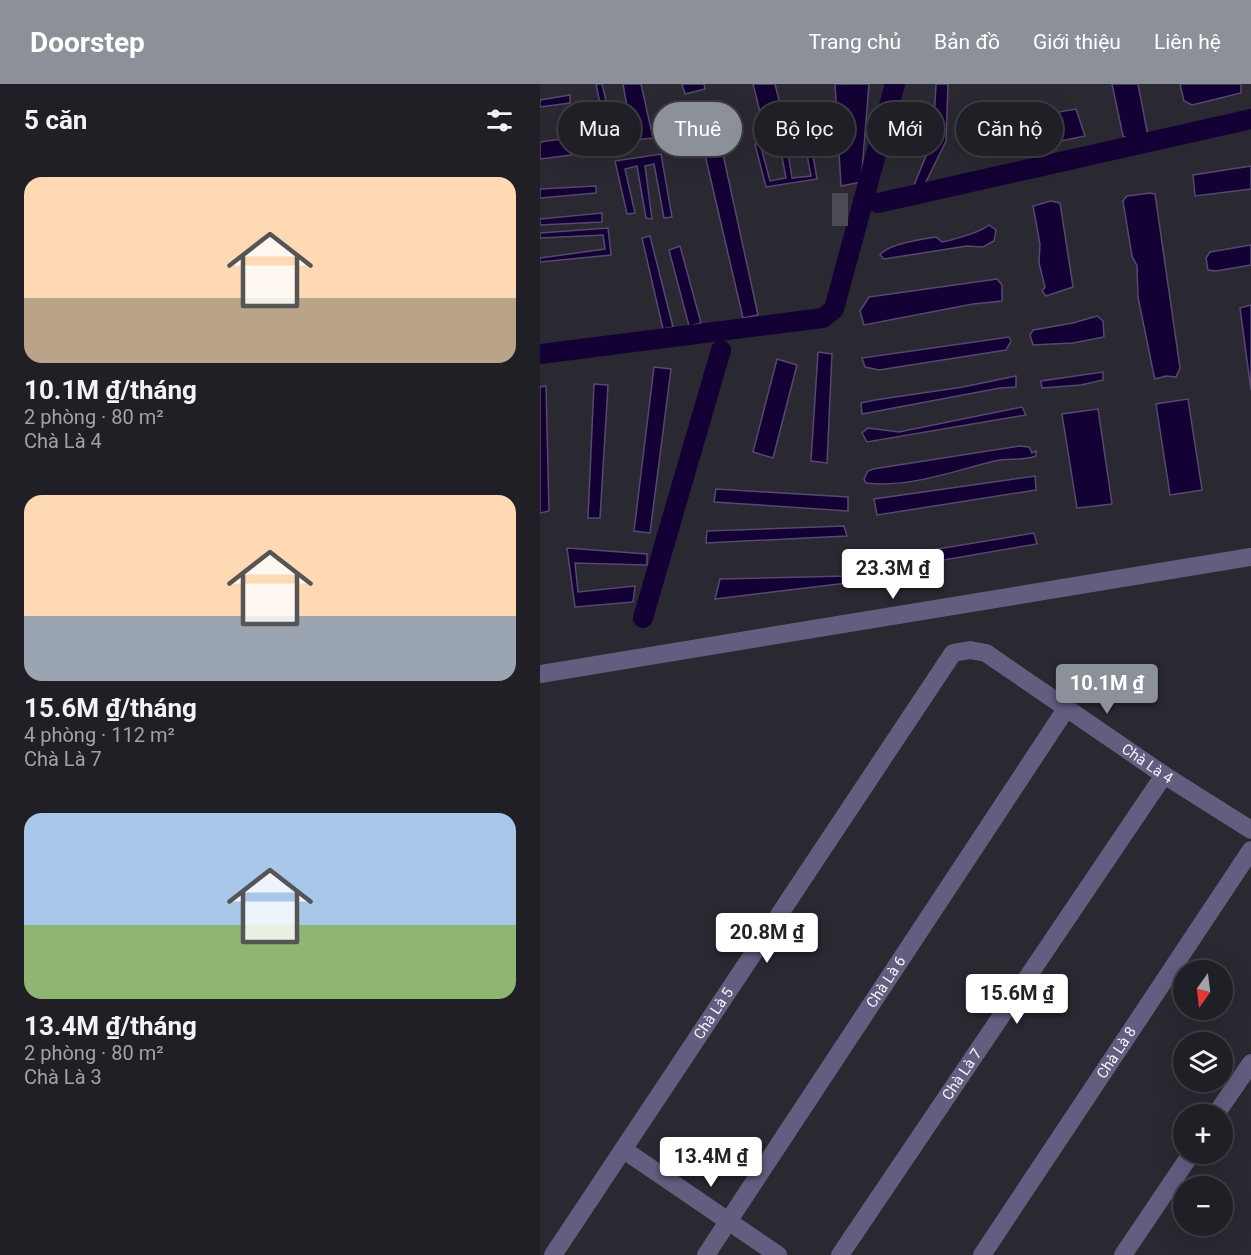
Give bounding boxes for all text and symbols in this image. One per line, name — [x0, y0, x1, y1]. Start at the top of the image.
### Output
text: Doorstep — [30, 26, 145, 59]
text: Trang chủ — [808, 30, 901, 54]
text: Bản đồ — [934, 30, 1000, 54]
text: Giới thiệu — [1033, 30, 1121, 54]
text: Liên hệ — [1154, 30, 1221, 54]
chip: Mua — [558, 102, 641, 156]
chip: Thuê — [653, 102, 742, 156]
chip: Bộ lọc — [754, 102, 855, 156]
chip: Mới — [867, 102, 944, 156]
chip: Căn hộ — [956, 102, 1063, 156]
icon: filters — [483, 104, 516, 137]
text: 5 căn — [24, 105, 87, 135]
icon: home — [216, 216, 324, 324]
text: 10.1M ₫/tháng — [24, 375, 197, 405]
text: 2 phòng · 80 m² — [24, 405, 164, 429]
text: Chà Là 4 — [24, 429, 102, 453]
icon: home — [216, 534, 324, 642]
pin: 23.3M ₫ — [838, 549, 948, 600]
text: 23.3M ₫ — [856, 556, 930, 580]
pin: 10.1M ₫ — [1052, 664, 1162, 715]
text: 10.1M ₫ — [1070, 671, 1144, 695]
text: 15.6M ₫/tháng — [24, 693, 197, 723]
text: 4 phòng · 112 m² — [24, 723, 175, 747]
street label: Chà Là 4 — [1118, 740, 1177, 788]
text: Chà Là 7 — [24, 747, 102, 771]
icon: home — [216, 852, 324, 960]
pin: 20.8M ₫ — [712, 913, 822, 964]
text: 20.8M ₫ — [730, 920, 804, 944]
street label: Chà Là 6 — [862, 953, 910, 1011]
north arrow — [1173, 960, 1233, 1020]
map controls — [1173, 960, 1233, 1236]
pin: 15.6M ₫ — [962, 974, 1072, 1025]
text: 15.6M ₫ — [980, 981, 1054, 1005]
street label: Chà Là 5 — [690, 984, 737, 1043]
text: 13.4M ₫/tháng — [24, 1011, 197, 1041]
street label: Chà Là 8 — [1093, 1023, 1140, 1082]
button: layers — [1173, 1032, 1233, 1092]
text: 2 phòng · 80 m² — [24, 1041, 164, 1065]
street label: Chà Là 7 — [938, 1045, 986, 1104]
text: Chà Là 3 — [24, 1065, 102, 1089]
button: + — [1173, 1104, 1233, 1164]
pin: 13.4M ₫ — [656, 1137, 766, 1188]
text: 13.4M ₫ — [674, 1144, 748, 1168]
button: − — [1173, 1176, 1233, 1236]

